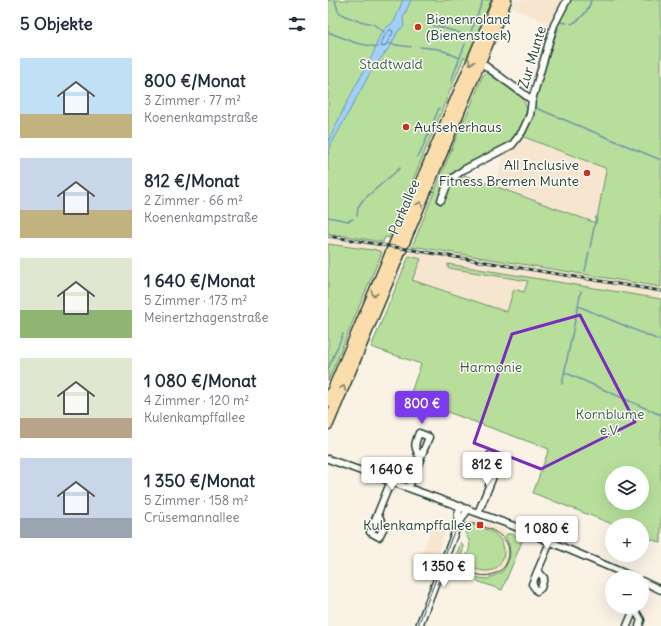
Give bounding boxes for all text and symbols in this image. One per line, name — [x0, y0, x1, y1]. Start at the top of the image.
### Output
place label: Bienenroland (Bienenstock) — [426, 10, 511, 44]
text: 5 Objekte — [20, 13, 93, 35]
icon: filters — [286, 13, 308, 35]
marker: Bienenroland (Bienenstock) — [413, 22, 423, 32]
street label: Zur Munte — [514, 24, 550, 90]
park label: Stadtwald — [359, 55, 423, 73]
one-way arrow — [468, 58, 476, 65]
text: 800 €/Monat — [144, 70, 246, 92]
icon: home — [52, 74, 100, 122]
text: 3 Zimmer · 77 m² — [144, 92, 241, 109]
text: Koenenkampstraße — [144, 109, 258, 126]
place label: Aufseherhaus — [414, 118, 502, 136]
marker: Aufseherhaus — [401, 122, 411, 132]
place label: All Inclusive Fitness Bremen Munte — [439, 156, 579, 190]
marker: All Inclusive Fitness Bremen Munte — [582, 168, 592, 178]
text: 812 €/Monat — [144, 170, 240, 192]
icon: home — [52, 174, 100, 222]
street label: Parkallee — [384, 177, 424, 237]
text: 2 Zimmer · 66 m² — [144, 192, 243, 209]
one-way arrow — [416, 201, 424, 208]
text: Koenenkampstraße — [144, 209, 258, 226]
text: 1 640 €/Monat — [144, 270, 255, 292]
icon: home — [52, 274, 100, 322]
one-way arrow — [370, 290, 378, 297]
text: 5 Zimmer · 173 m² — [144, 292, 247, 309]
text: Meinertzhagenstraße — [144, 309, 268, 326]
park label: Harmonie — [460, 358, 522, 376]
text: 1 080 €/Monat — [144, 370, 257, 392]
icon: home — [52, 374, 100, 422]
one-way arrow — [338, 385, 346, 392]
pin: 800 € — [394, 391, 450, 425]
text: 4 Zimmer · 120 m² — [144, 392, 249, 409]
text: 800 € — [404, 395, 440, 412]
park label: Kornblume e.V. — [575, 405, 645, 439]
text: Kulenkampffallee — [144, 409, 245, 426]
pin: 812 € — [459, 452, 515, 486]
text: 812 € — [471, 456, 503, 473]
pin: 1 640 € — [355, 457, 429, 491]
text: 1 640 € — [370, 461, 414, 478]
map controls — [605, 466, 649, 614]
button: layers — [605, 466, 649, 510]
text: 1 350 €/Monat — [144, 470, 255, 492]
icon: home — [52, 474, 100, 522]
text: 5 Zimmer · 158 m² — [144, 492, 249, 509]
text: Crüsemannallee — [144, 509, 239, 526]
place label: Kulenkampffallee — [363, 516, 472, 534]
pin: 1 080 € — [510, 516, 584, 550]
button: + — [605, 518, 649, 562]
marker: Kulenkampffallee — [475, 520, 485, 530]
text: 1 080 € — [525, 520, 569, 537]
pin: 1 350 € — [407, 554, 481, 588]
text: 1 350 € — [422, 558, 466, 575]
button: − — [605, 570, 649, 614]

